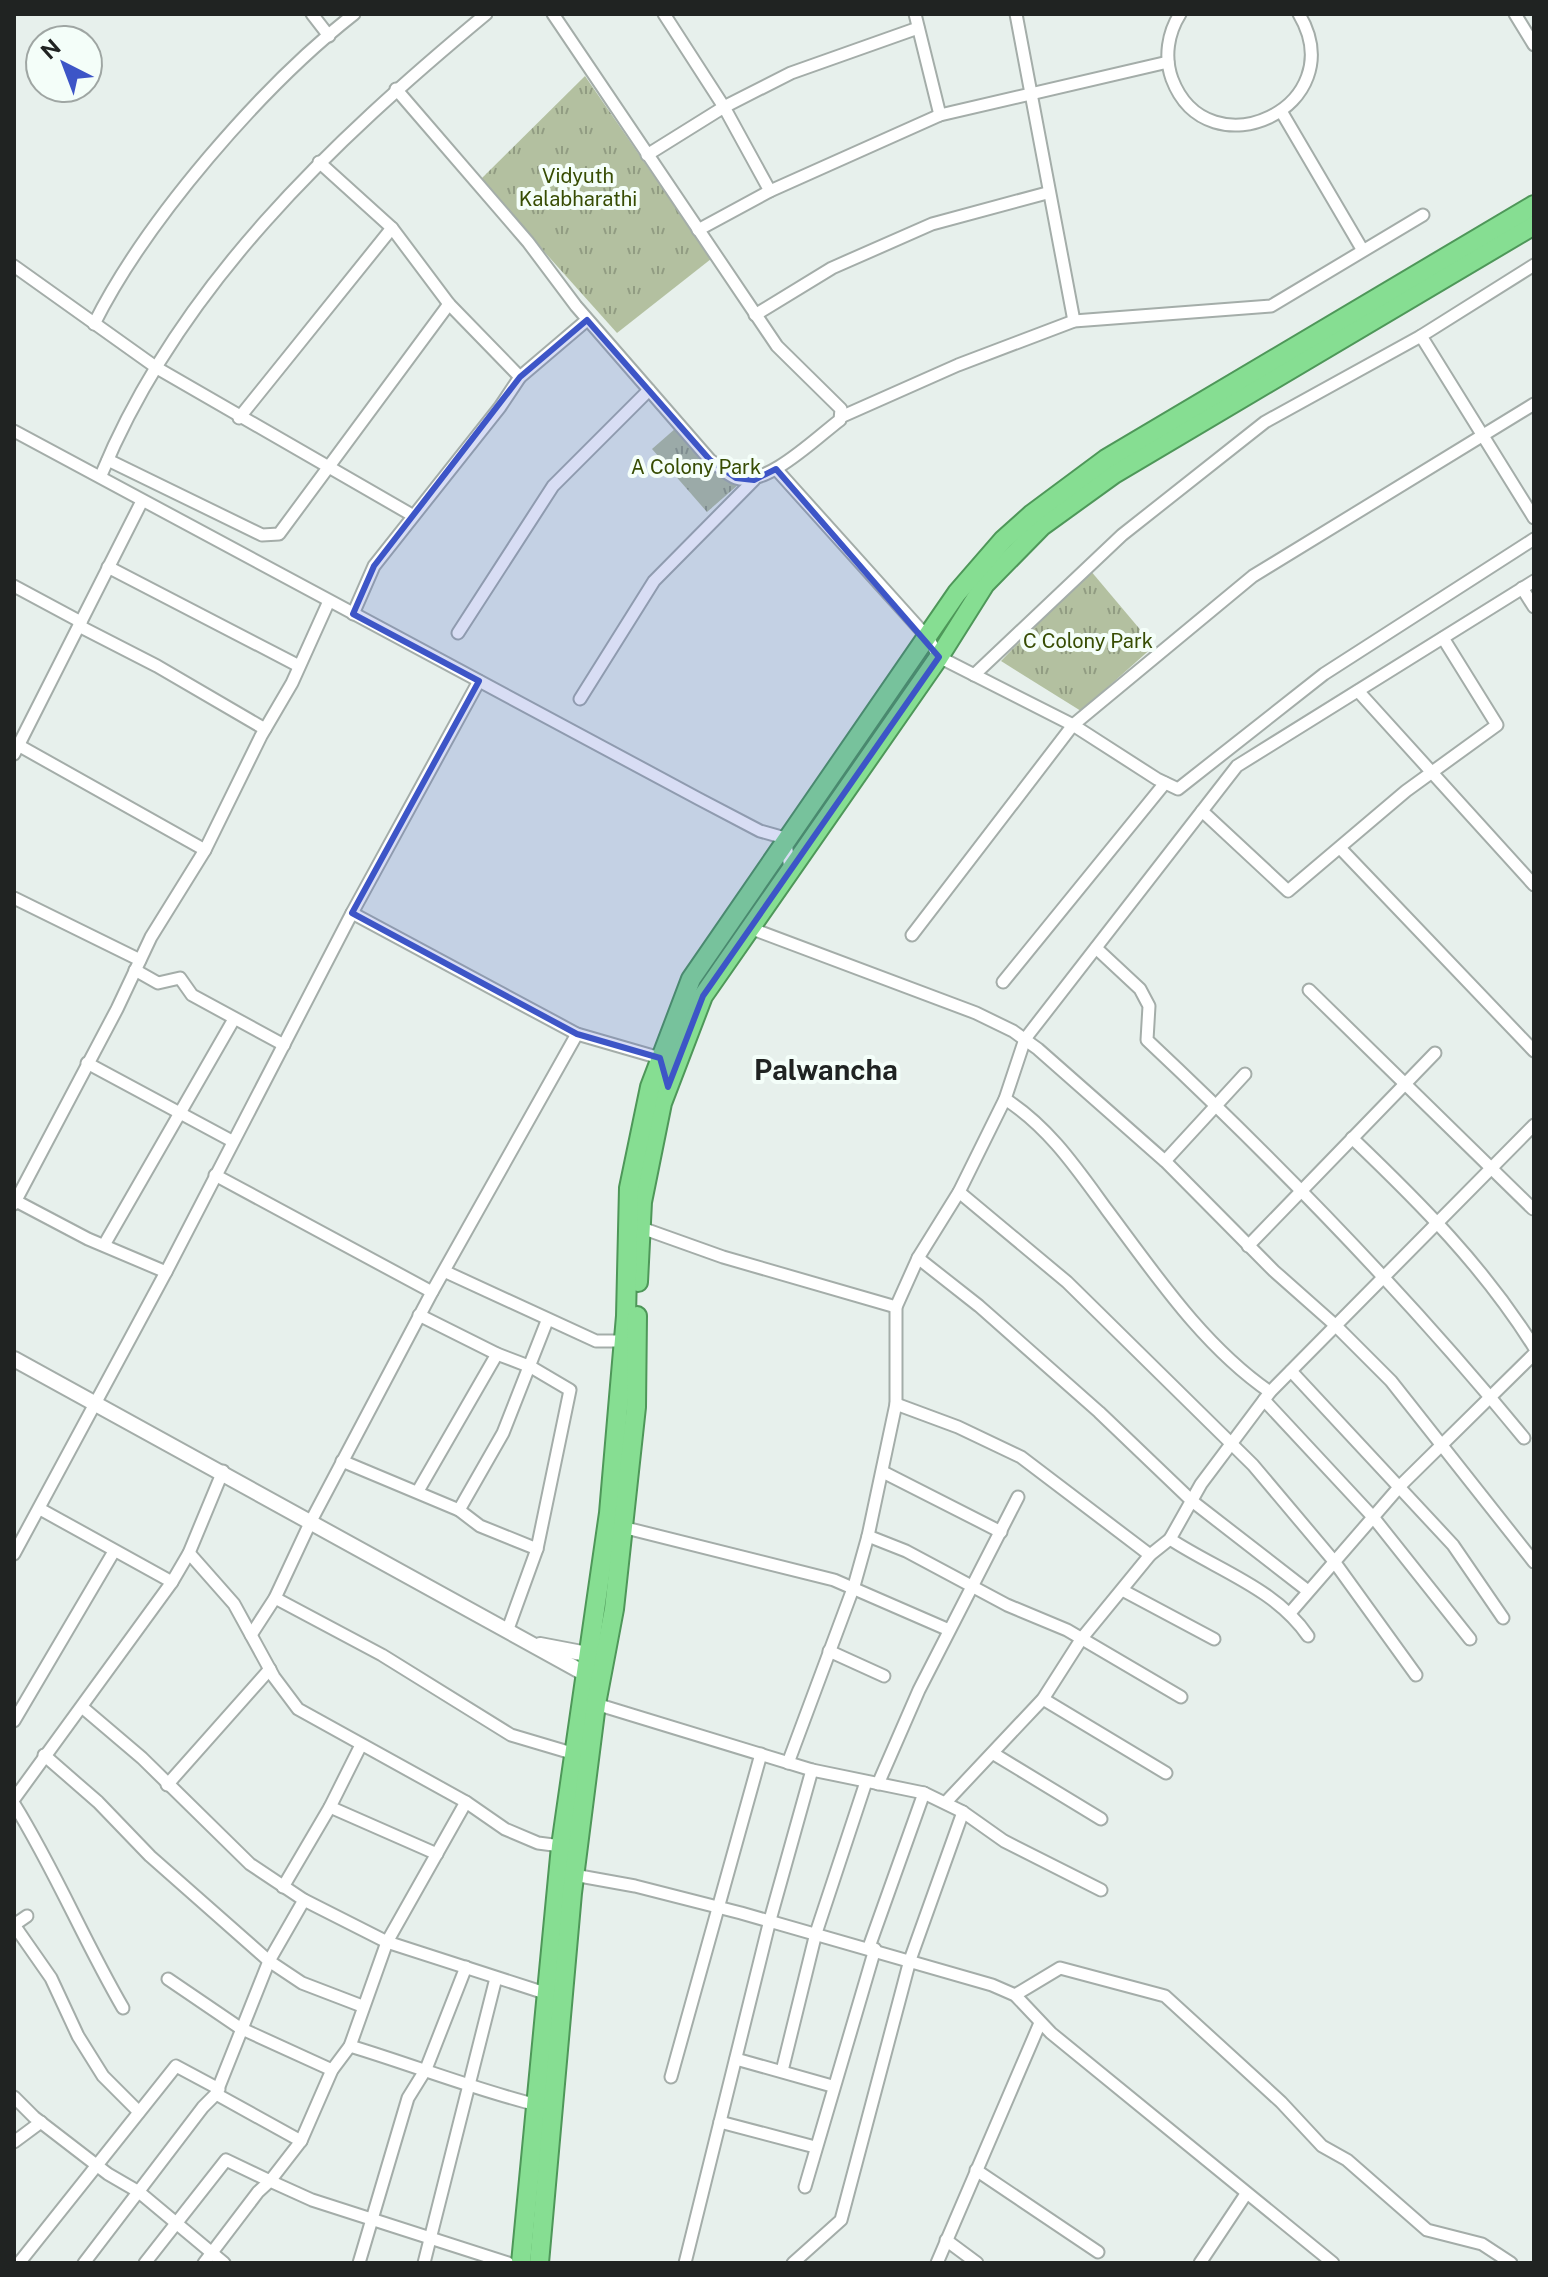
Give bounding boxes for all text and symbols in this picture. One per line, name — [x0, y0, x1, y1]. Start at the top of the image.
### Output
north arrow — [24, 24, 104, 104]
text: N — [36, 34, 66, 65]
park label: Vidyuth Kalabharathi — [519, 164, 637, 211]
park label: A Colony Park — [631, 455, 761, 479]
park label: C Colony Park — [1023, 629, 1153, 653]
district label: Palwancha — [754, 1053, 898, 1086]

